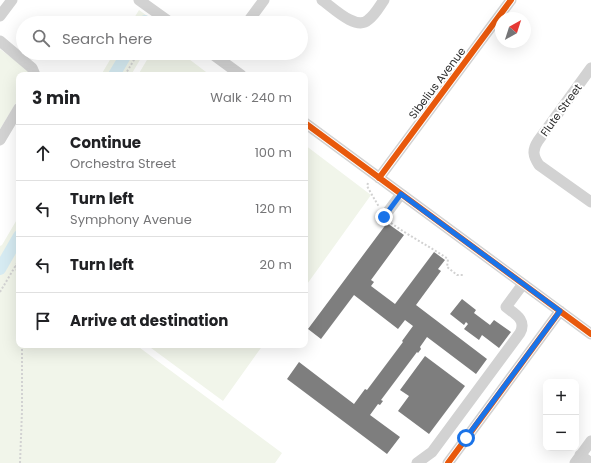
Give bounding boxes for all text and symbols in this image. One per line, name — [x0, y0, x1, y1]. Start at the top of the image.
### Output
north arrow — [495, 12, 531, 48]
search box — [16, 16, 308, 60]
icon: search — [30, 27, 52, 49]
text: Search here — [62, 28, 152, 49]
street label: Sibelius Avenue — [405, 44, 469, 122]
street label: Flute Street — [537, 81, 585, 139]
text: 3 min — [32, 86, 80, 110]
text: Walk · 240 m — [210, 88, 292, 107]
text: Continue — [70, 132, 141, 153]
icon: ahead — [32, 142, 54, 164]
text: 100 m — [255, 143, 292, 162]
text: Orchestra Street — [70, 154, 176, 173]
text: Turn left — [70, 188, 134, 209]
icon: left — [32, 198, 54, 220]
text: 120 m — [255, 199, 292, 218]
route end — [375, 208, 393, 226]
text: Symphony Avenue — [70, 210, 192, 229]
icon: left — [32, 254, 54, 276]
text: Turn left — [70, 254, 134, 275]
text: 20 m — [259, 255, 292, 274]
icon: arrive — [32, 310, 54, 332]
text: Arrive at destination — [70, 310, 228, 331]
map controls — [543, 379, 579, 451]
button: + — [543, 379, 579, 415]
button: − — [543, 415, 579, 451]
route start — [457, 429, 475, 447]

